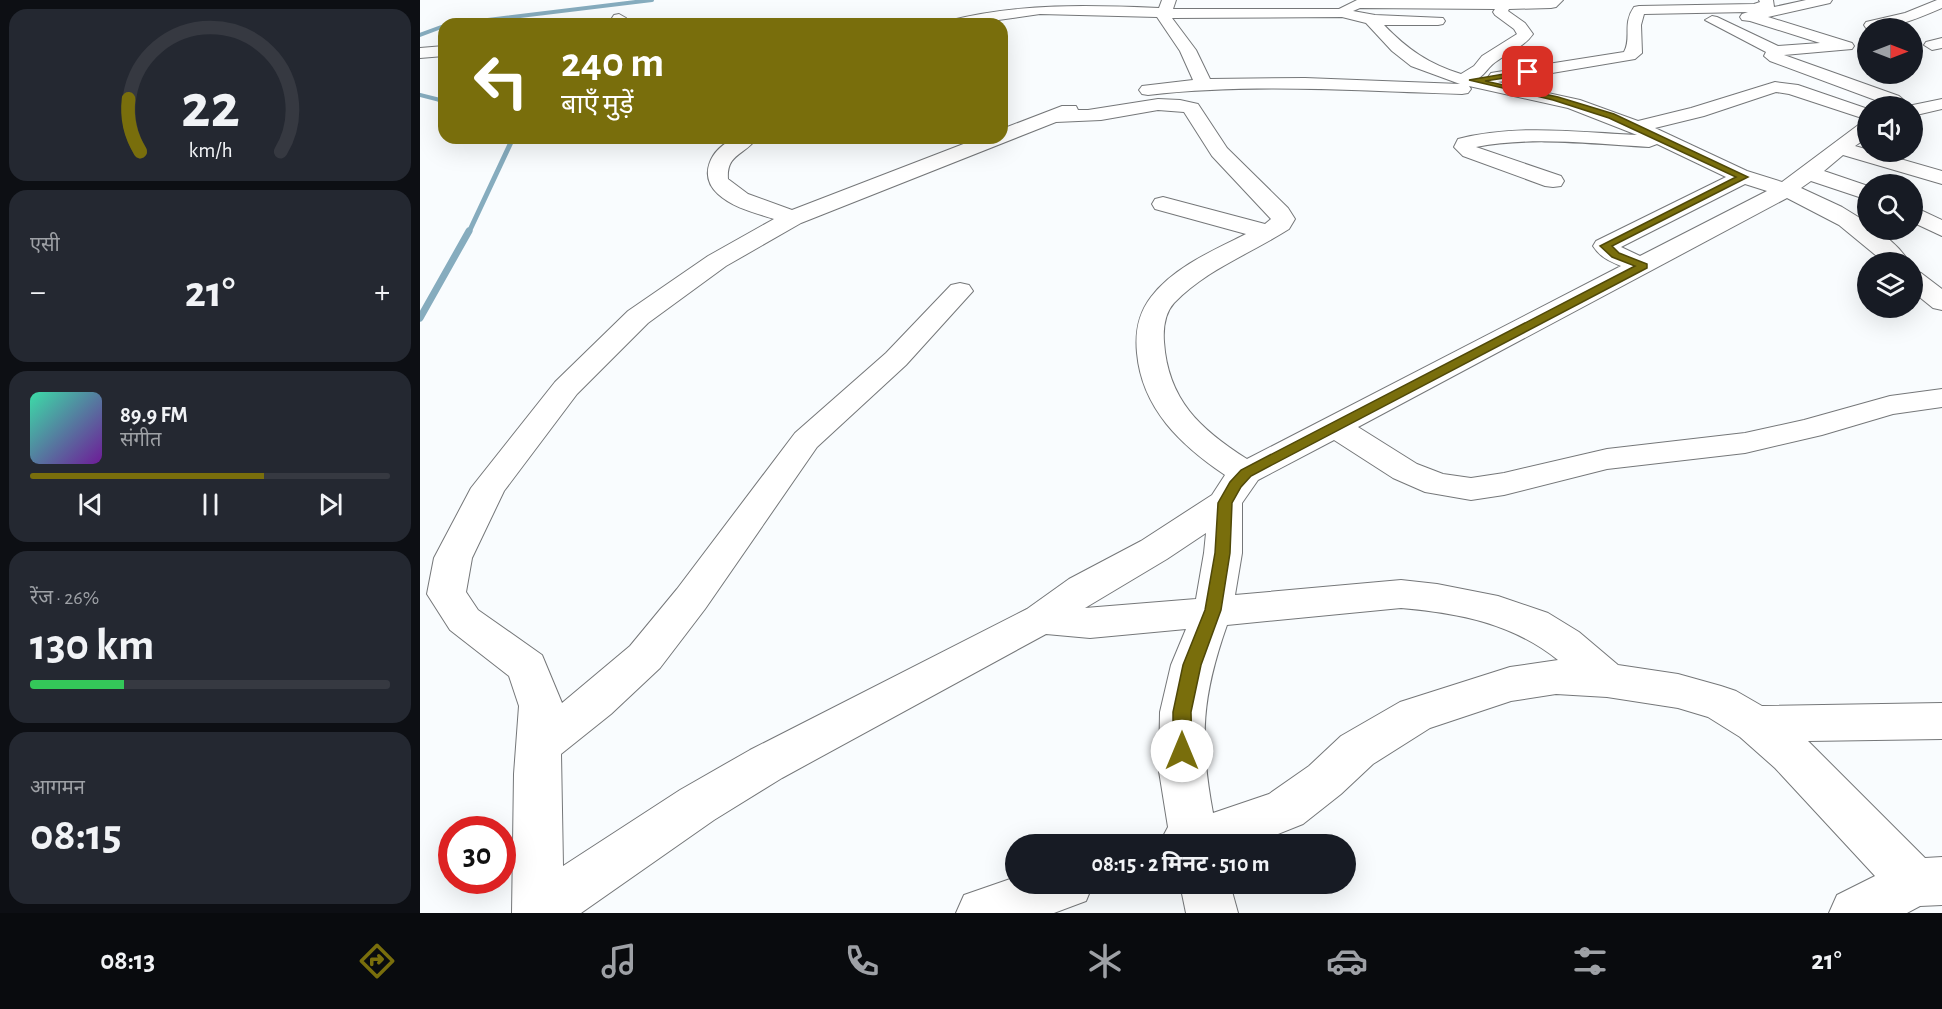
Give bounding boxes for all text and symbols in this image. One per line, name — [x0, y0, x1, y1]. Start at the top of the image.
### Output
north arrow — [1857, 18, 1923, 84]
map controls — [1857, 18, 1923, 318]
icon: left — [462, 42, 540, 120]
text: 240 m — [561, 42, 664, 84]
pin — [1502, 46, 1553, 97]
icon: arrive — [1511, 55, 1544, 88]
text: 22 — [181, 76, 239, 138]
text: बाएँ मुड़ें — [561, 91, 633, 118]
button: sound — [1857, 96, 1923, 162]
text: km/h — [188, 140, 232, 161]
button: search — [1857, 174, 1923, 240]
text: एसी — [30, 235, 60, 255]
button: layers — [1857, 252, 1923, 318]
text: 21° — [185, 270, 235, 315]
text: − — [30, 276, 46, 309]
text: + — [374, 276, 390, 309]
text: 89.9 FM — [120, 404, 188, 426]
text: संगीत — [120, 430, 161, 450]
icon: previous — [74, 488, 107, 521]
icon: pause — [194, 488, 227, 521]
icon: next — [314, 488, 347, 521]
text: रेंज · 26% — [30, 588, 99, 608]
text: 130 km — [30, 623, 154, 668]
position arrow — [1150, 719, 1214, 783]
text: आगमन — [30, 778, 85, 798]
text: 08:15 — [30, 813, 122, 858]
speed limit sign: 30 — [438, 816, 516, 894]
text: 08:15 · 2 मिनट · 510 m — [1092, 853, 1269, 875]
icon: directions — [356, 940, 398, 982]
icon: music — [598, 940, 640, 982]
icon: phone — [841, 940, 883, 982]
icon: climate — [1084, 940, 1126, 982]
icon: car — [1326, 940, 1368, 982]
icon: filters — [1569, 940, 1611, 982]
text: 08:13 — [100, 947, 155, 974]
text: 21° — [1811, 947, 1842, 974]

